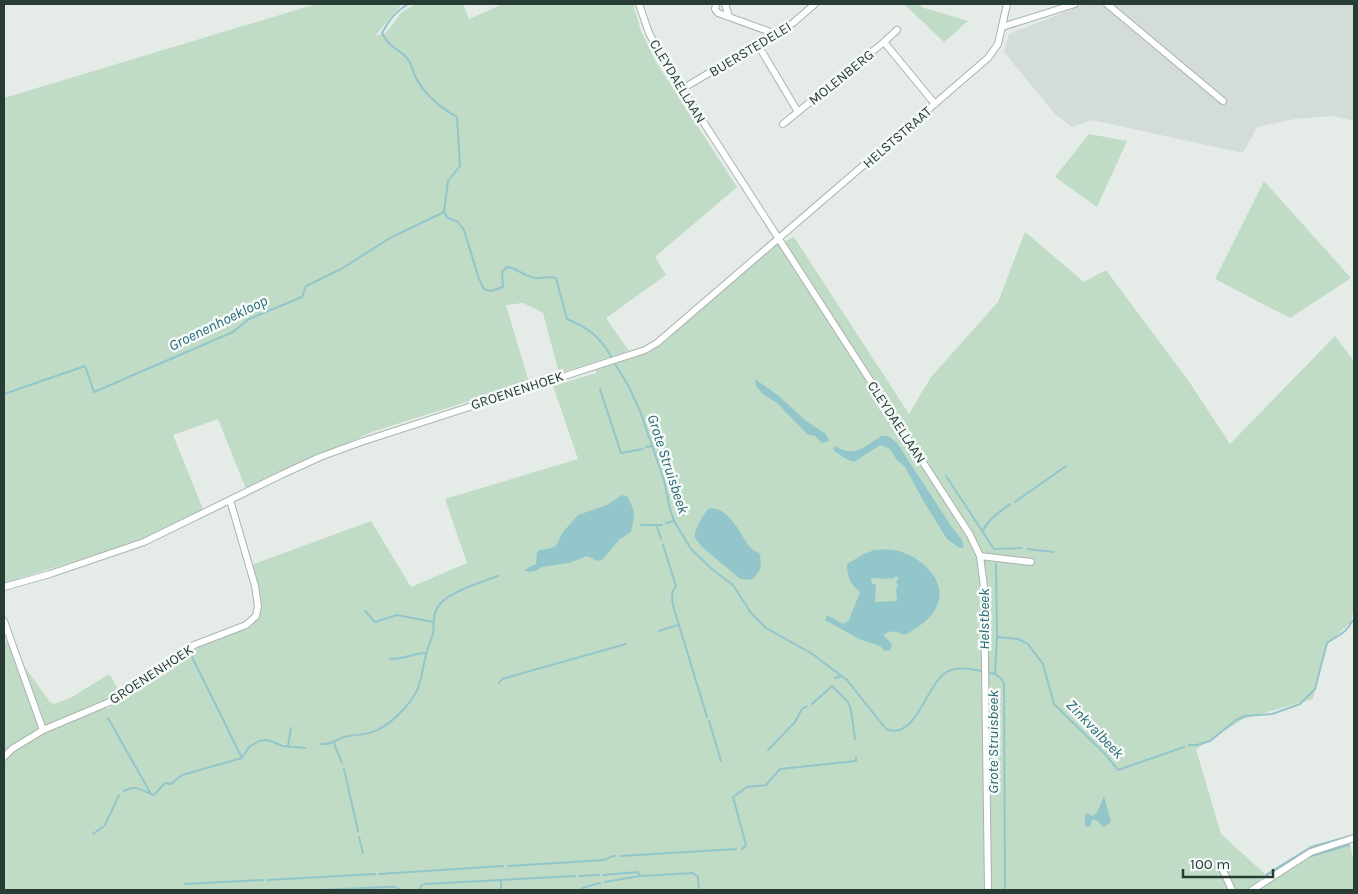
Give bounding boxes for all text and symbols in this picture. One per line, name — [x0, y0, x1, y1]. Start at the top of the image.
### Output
street label: BUERSTEDELEI — [706, 18, 795, 81]
street label: CLEYDAELLAAN — [646, 36, 709, 126]
street label: MOLENBERG — [805, 46, 877, 109]
street label: HELSTSTRAAT — [859, 103, 935, 172]
water label: Groenenhoekloop — [166, 291, 270, 355]
street label: GROENENHOEK — [469, 367, 566, 413]
street label: CLEYDAELLAAN — [864, 378, 929, 467]
water label: Grote Struisbeek — [643, 412, 693, 516]
water label: Helstbeek — [975, 588, 993, 650]
street label: GROENENHOEK — [106, 641, 197, 708]
water label: Grote Struisbeek — [984, 690, 1002, 794]
water label: Zinkvalbeek — [1062, 696, 1128, 763]
scale bar — [1183, 846, 1273, 878]
text: 100 m — [1190, 855, 1230, 873]

